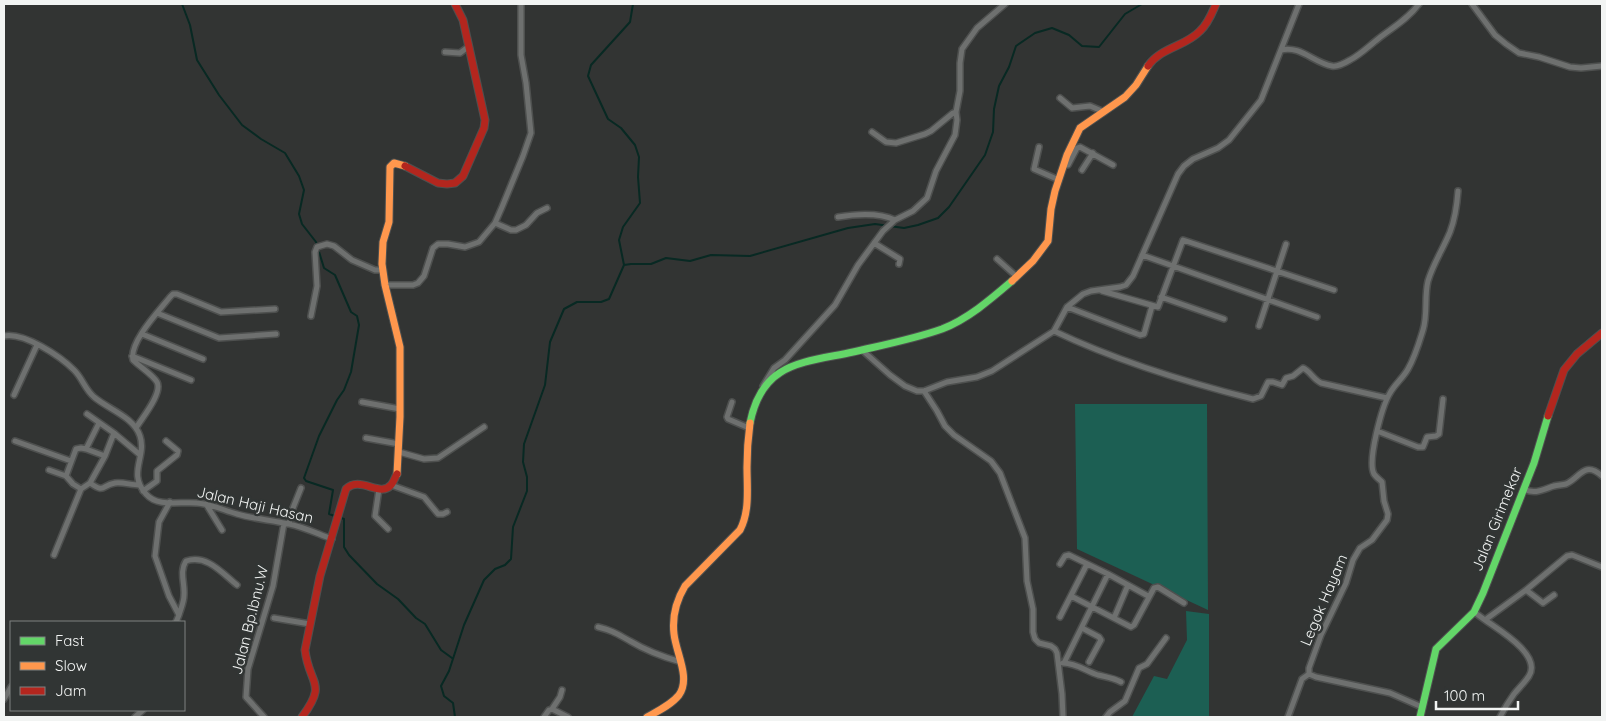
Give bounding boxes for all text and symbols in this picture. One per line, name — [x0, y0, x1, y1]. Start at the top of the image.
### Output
street label: Jalan Girimekar — [1467, 464, 1526, 574]
street label: Jalan Haji Hasan — [195, 482, 315, 527]
street label: Legok Hayam — [1296, 551, 1351, 649]
street label: Jalan Bp.Ibnu.W — [227, 563, 272, 676]
legend — [10, 621, 185, 711]
text: Fast — [55, 631, 84, 650]
text: Slow — [55, 656, 87, 675]
scale bar — [1436, 678, 1518, 710]
text: Jam — [55, 681, 86, 700]
text: 100 m — [1444, 686, 1485, 705]

